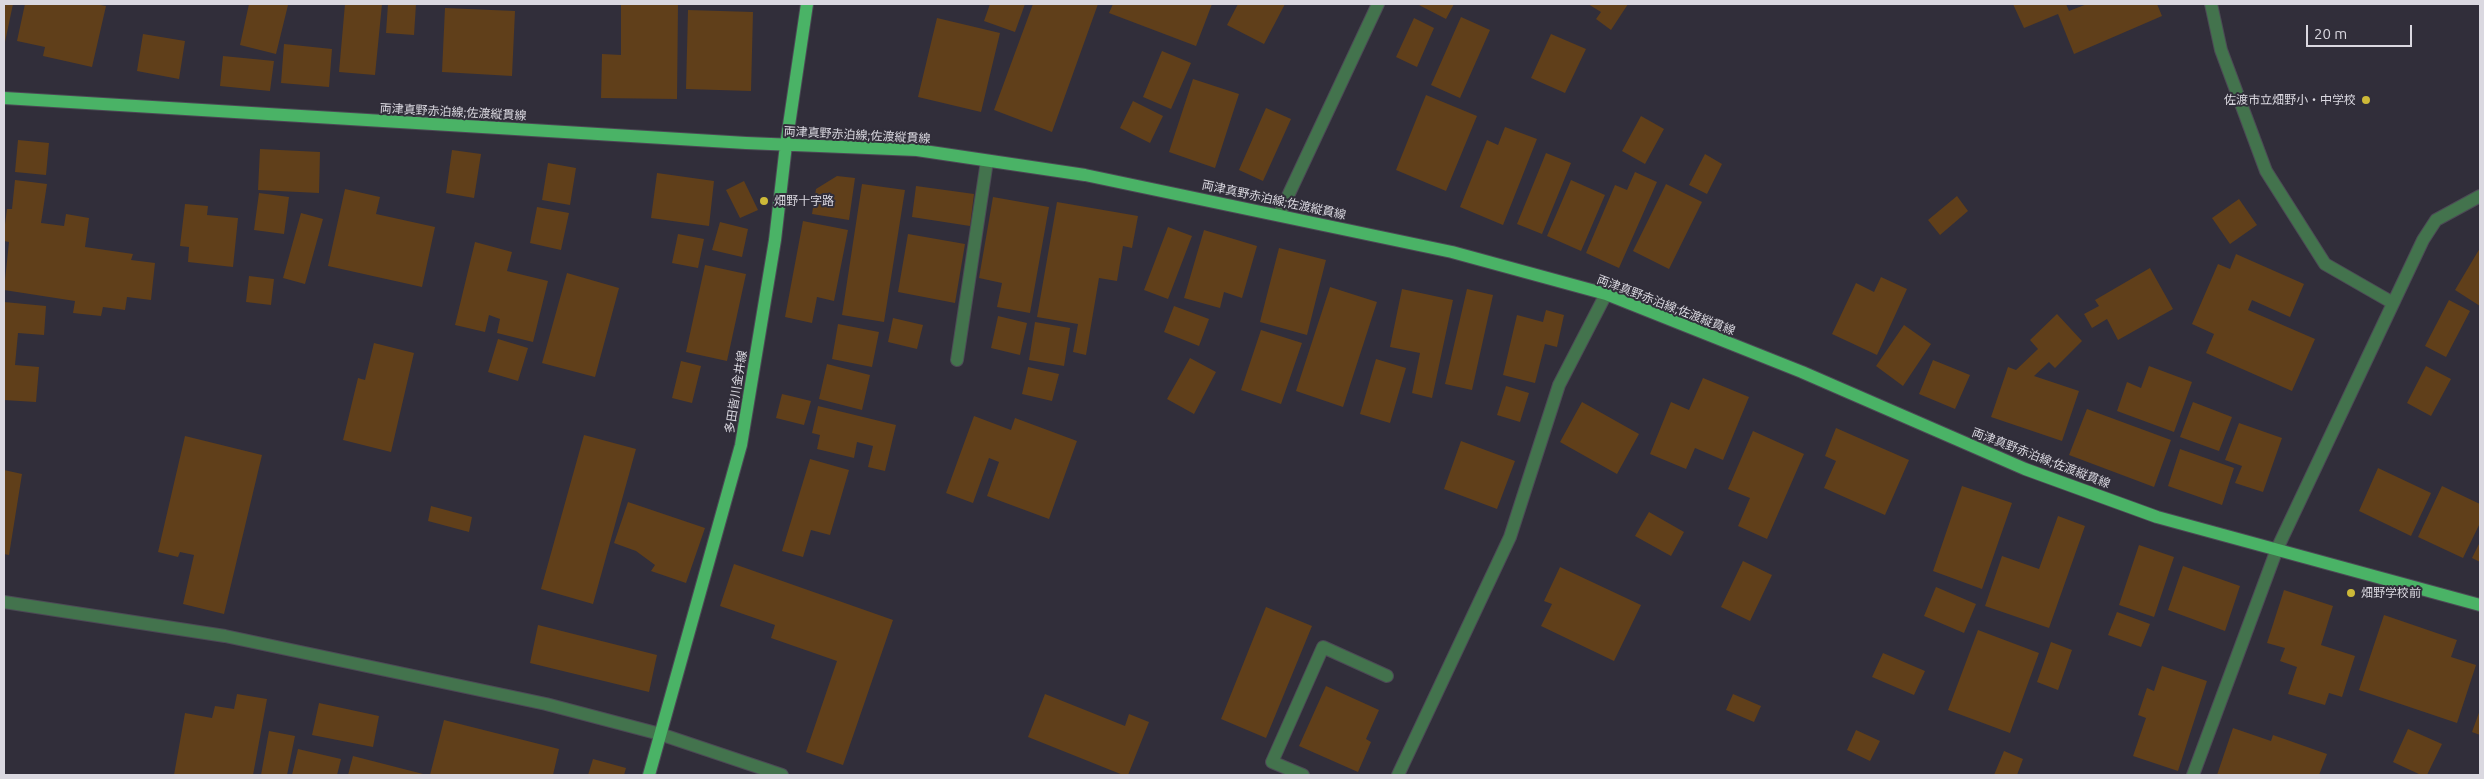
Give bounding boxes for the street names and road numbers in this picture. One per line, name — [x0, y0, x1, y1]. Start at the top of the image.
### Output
street label: 両津真野赤泊線;佐渡縦貫線 — [379, 101, 527, 123]
street label: 両津真野赤泊線;佐渡縦貫線 — [783, 124, 931, 146]
street label: 両津真野赤泊線;佐渡縦貫線 — [1201, 178, 1347, 222]
street label: 両津真野赤泊線;佐渡縦貫線 — [1595, 272, 1737, 338]
street label: 多田皆川金井線 — [722, 349, 750, 435]
street label: 両津真野赤泊線;佐渡縦貫線 — [1970, 425, 2112, 491]

